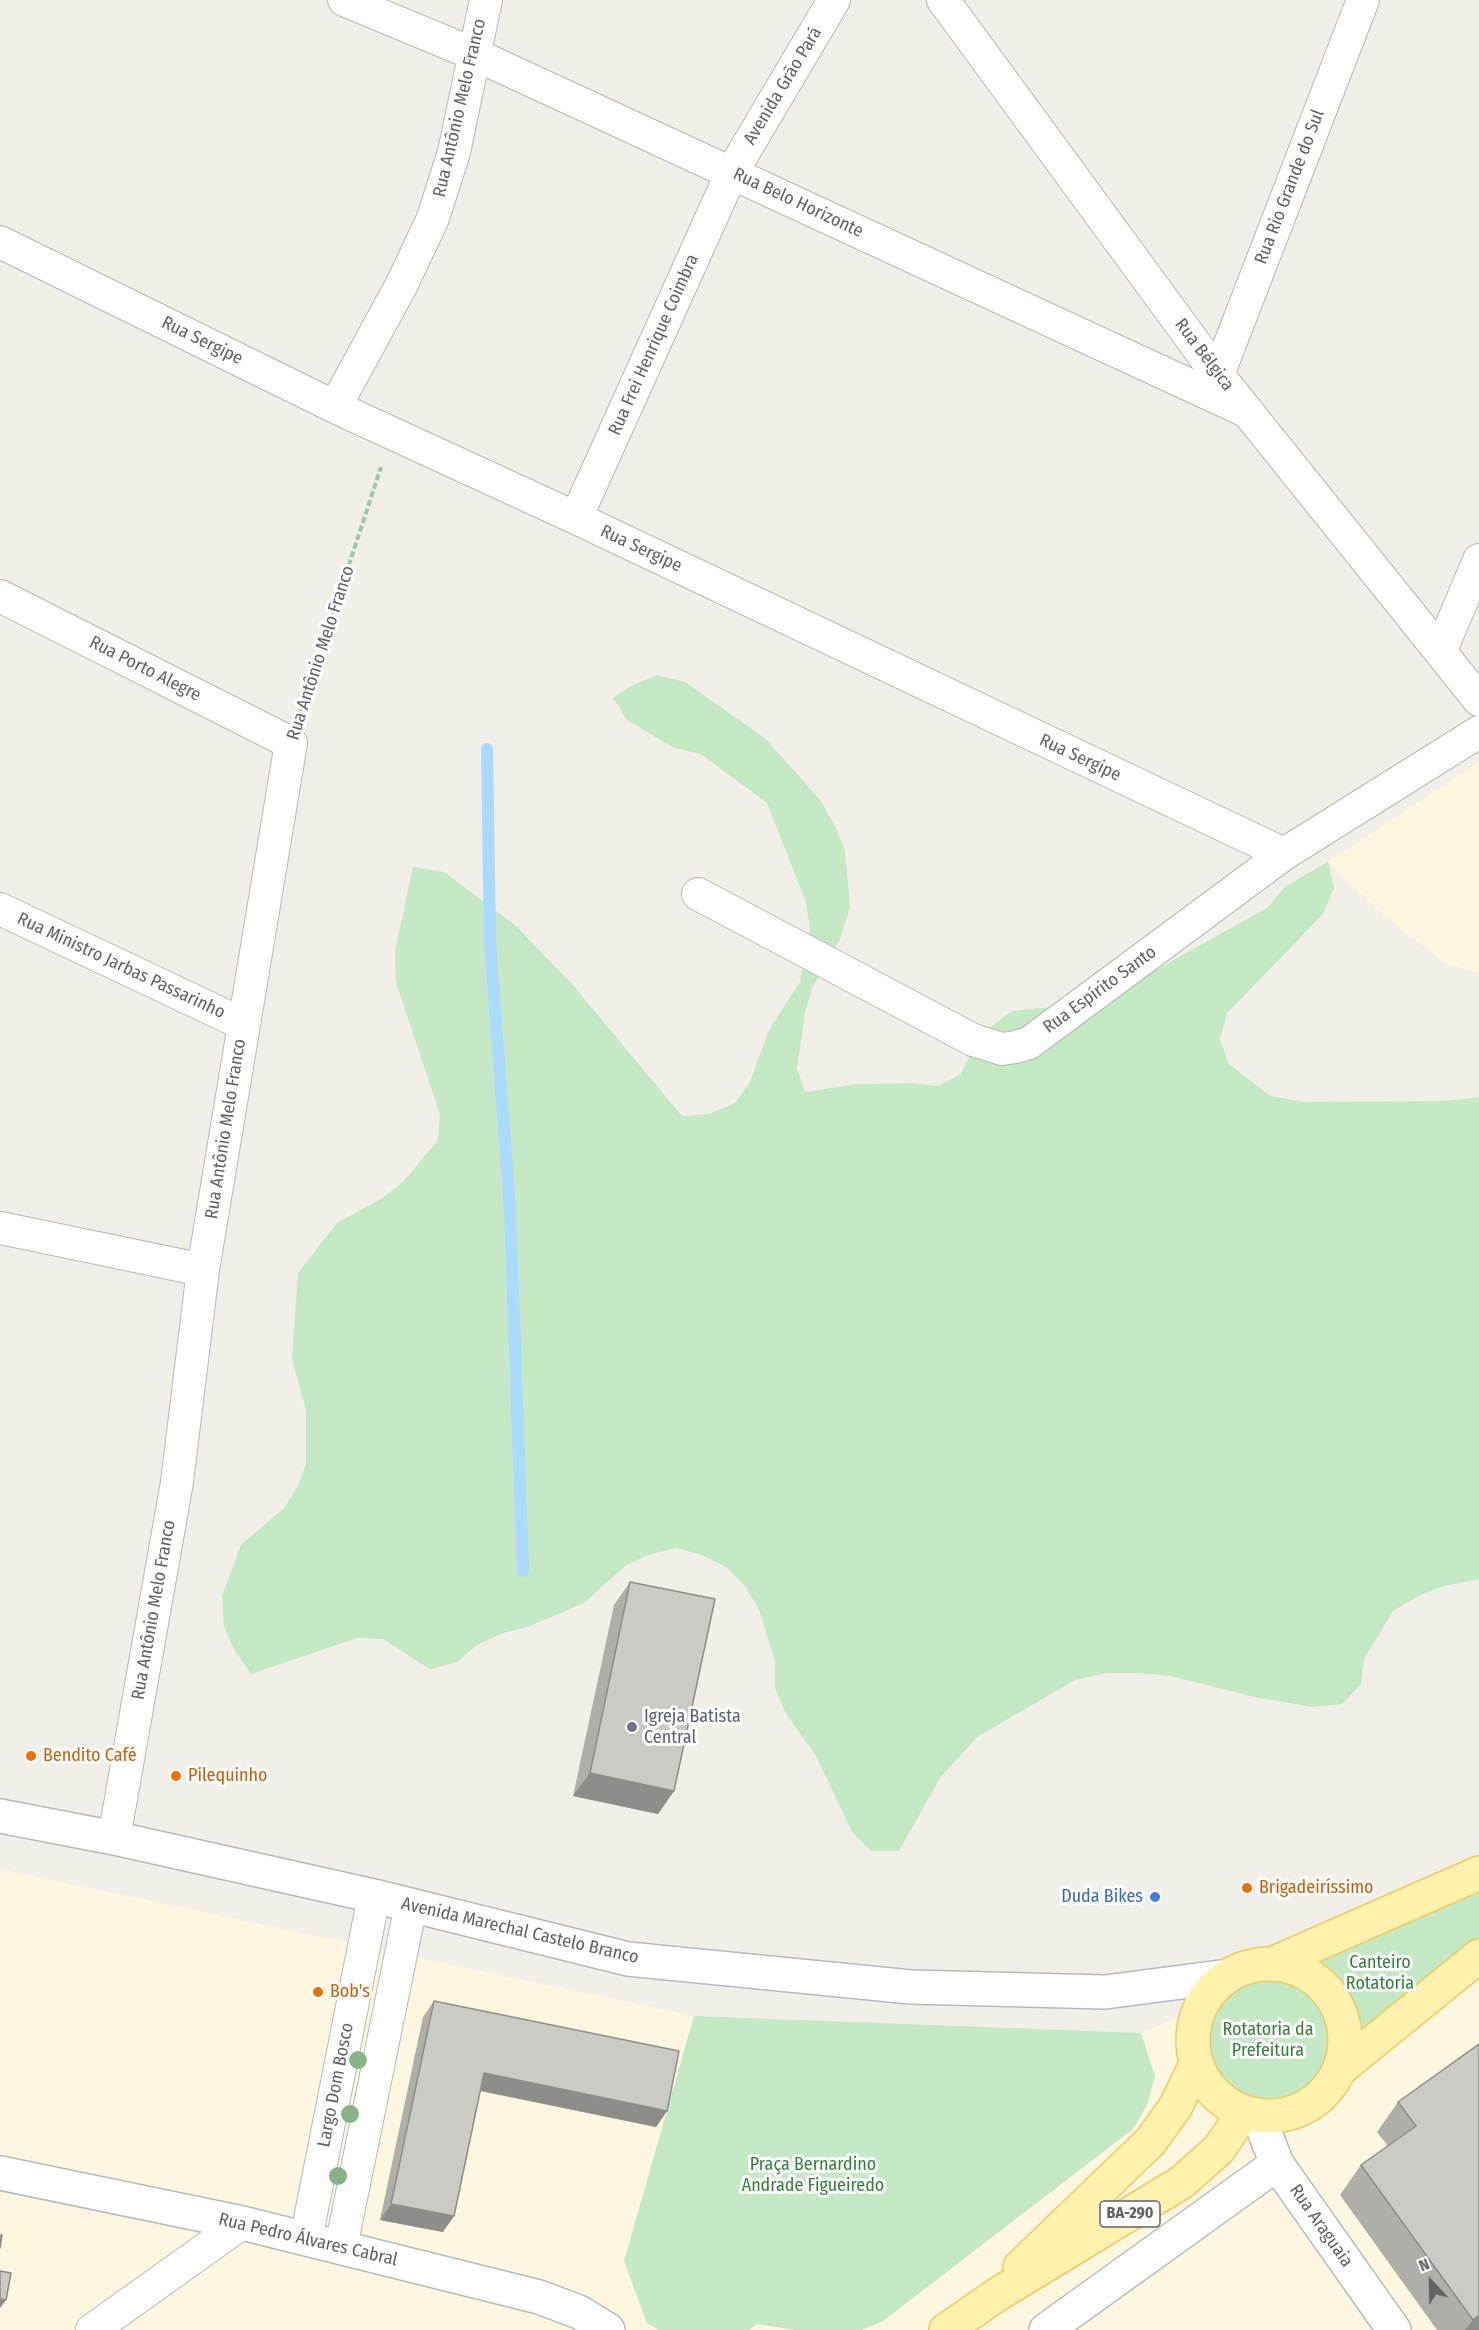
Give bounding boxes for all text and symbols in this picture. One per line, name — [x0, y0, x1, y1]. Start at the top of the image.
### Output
street label: Rua Antônio Melo Franco — [429, 17, 491, 199]
street label: Avenida Grão Pará — [739, 23, 827, 149]
street label: Rua Rio Grande do Sul — [1251, 107, 1329, 267]
street label: Rua Belo Horizonte — [730, 163, 866, 243]
street label: Rua Frei Henrique Coimbra — [604, 251, 704, 439]
street label: Rua Sergipe — [158, 312, 246, 370]
street label: Rua Bélgica — [1170, 315, 1238, 395]
street label: Rua Sergipe — [597, 521, 685, 577]
street label: Rua Antônio Melo Franco — [283, 563, 359, 743]
street label: Rua Porto Alegre — [86, 632, 204, 706]
street label: Rua Sergipe — [1036, 730, 1124, 786]
street label: Rua Ministro Jarbas Passarinho — [14, 908, 228, 1024]
street label: Rua Espírito Santo — [1039, 942, 1161, 1038]
street label: Rua Antônio Melo Franco — [201, 1037, 251, 1221]
street label: Rua Antônio Melo Franco — [128, 1518, 180, 1702]
place label: Igreja Batista Central — [644, 1706, 741, 1748]
marker: Igreja Batista Central — [625, 1720, 639, 1734]
place label: Bendito Café — [43, 1745, 137, 1767]
marker: Bendito Café — [24, 1749, 38, 1763]
place label: Pilequinho — [188, 1765, 268, 1787]
marker: Pilequinho — [169, 1769, 183, 1783]
place label: Brigadeiríssimo — [1259, 1877, 1374, 1899]
marker: Brigadeiríssimo — [1240, 1881, 1254, 1895]
place label: Duda Bikes — [1061, 1886, 1143, 1908]
marker: Duda Bikes — [1148, 1890, 1162, 1904]
street label: Avenida Marechal Castelo Branco — [399, 1893, 641, 1969]
park label: Canteiro Rotatoria — [1346, 1952, 1414, 1994]
place label: Bob's — [330, 1981, 370, 2003]
marker: Bob's — [311, 1985, 325, 1999]
park label: Rotatoria da Prefeitura — [1222, 2019, 1314, 2062]
street label: Largo Dom Bosco — [313, 2021, 359, 2149]
park label: Praça Bernardino Andrade Figueiredo — [742, 2154, 884, 2196]
street label: Rua Araguaia — [1285, 2180, 1357, 2272]
road number: BA-290 — [1100, 2201, 1160, 2227]
street label: Rua Pedro Álvares Cabral — [216, 2209, 400, 2271]
north arrow — [1401, 2252, 1461, 2312]
text: N — [1416, 2254, 1432, 2275]

